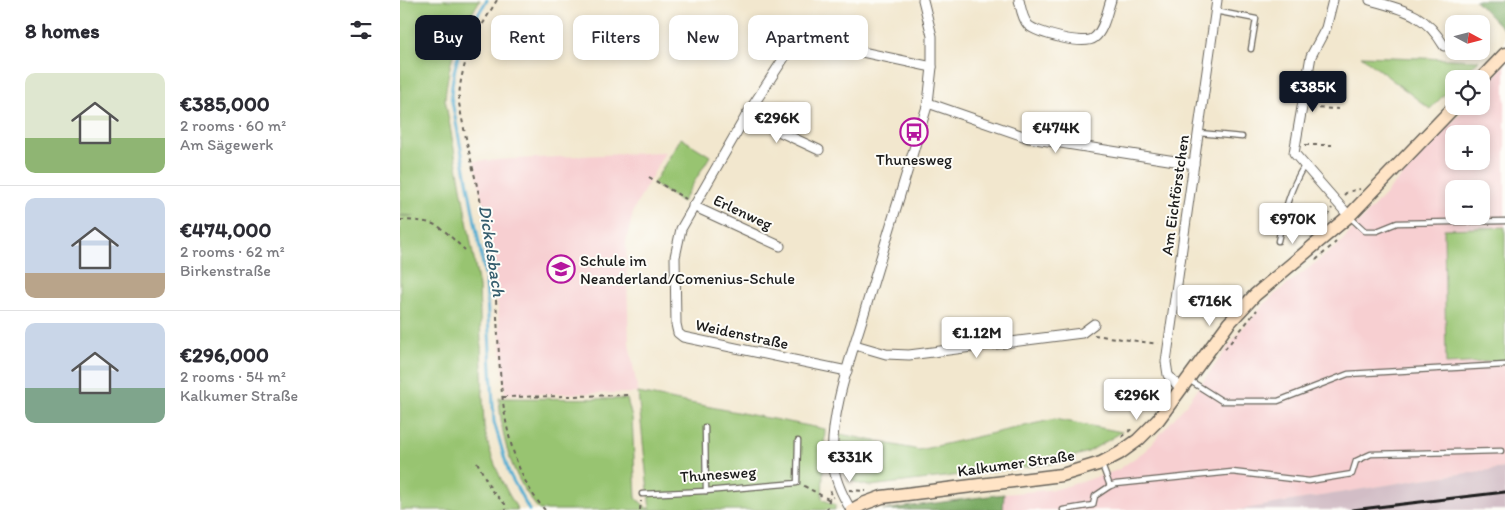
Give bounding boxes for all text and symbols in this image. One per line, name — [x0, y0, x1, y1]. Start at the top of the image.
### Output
chip: Buy — [415, 15, 481, 60]
chip: Rent — [491, 15, 563, 60]
chip: Filters — [573, 15, 659, 60]
chip: New — [669, 15, 738, 60]
chip: Apartment — [748, 15, 868, 60]
north arrow — [1445, 15, 1490, 60]
map controls — [1445, 15, 1490, 225]
icon: filters — [347, 16, 375, 44]
text: 8 homes — [25, 18, 100, 43]
pin: €385K — [1278, 70, 1348, 113]
button: locate — [1445, 70, 1490, 115]
text: €385K — [1290, 77, 1336, 96]
text: €385,000 — [180, 91, 270, 116]
icon: home — [65, 93, 125, 153]
pin: €296K — [742, 102, 812, 144]
text: €296K — [755, 108, 799, 127]
pin: €474K — [1021, 112, 1091, 154]
text: 2 rooms · 60 m² — [180, 116, 286, 135]
bus stop icon: Thunesweg — [899, 117, 929, 147]
text: €474K — [1033, 118, 1079, 137]
button: + — [1445, 125, 1490, 170]
street label: Am Eichförstchen — [1157, 133, 1193, 257]
text: Am Sägewerk — [180, 135, 273, 154]
place label: Thunesweg — [876, 150, 953, 169]
button: − — [1445, 180, 1490, 225]
street label: Erlenweg — [710, 190, 776, 234]
pin: €970K — [1258, 202, 1328, 245]
water label: Dickelsbach — [474, 204, 510, 299]
text: €970K — [1270, 209, 1316, 228]
text: €474,000 — [180, 217, 271, 242]
icon: home — [65, 218, 125, 278]
text: 2 rooms · 62 m² — [180, 242, 285, 261]
place label: Schule im Neanderland/Comenius-Schule — [580, 251, 795, 288]
school or university icon: Schule im Neanderland/Comenius-Schule — [546, 254, 576, 284]
text: Birkenstraße — [180, 261, 271, 280]
pin: €716K — [1175, 284, 1245, 327]
text: €716K — [1188, 291, 1232, 310]
street label: Weidenstraße — [694, 315, 790, 353]
pin: €1.12M — [936, 316, 1018, 359]
text: €1.12M — [953, 323, 1001, 342]
text: €296,000 — [180, 342, 269, 367]
icon: home — [65, 343, 125, 403]
text: 2 rooms · 54 m² — [180, 367, 286, 386]
pin: €296K — [1102, 378, 1172, 421]
text: €296K — [1115, 385, 1159, 404]
text: Kalkumer Straße — [180, 386, 298, 405]
pin: €331K — [815, 440, 885, 483]
street label: Kalkumer Straße — [956, 445, 1076, 481]
text: €331K — [828, 447, 872, 466]
street label: Thunesweg — [679, 462, 758, 486]

